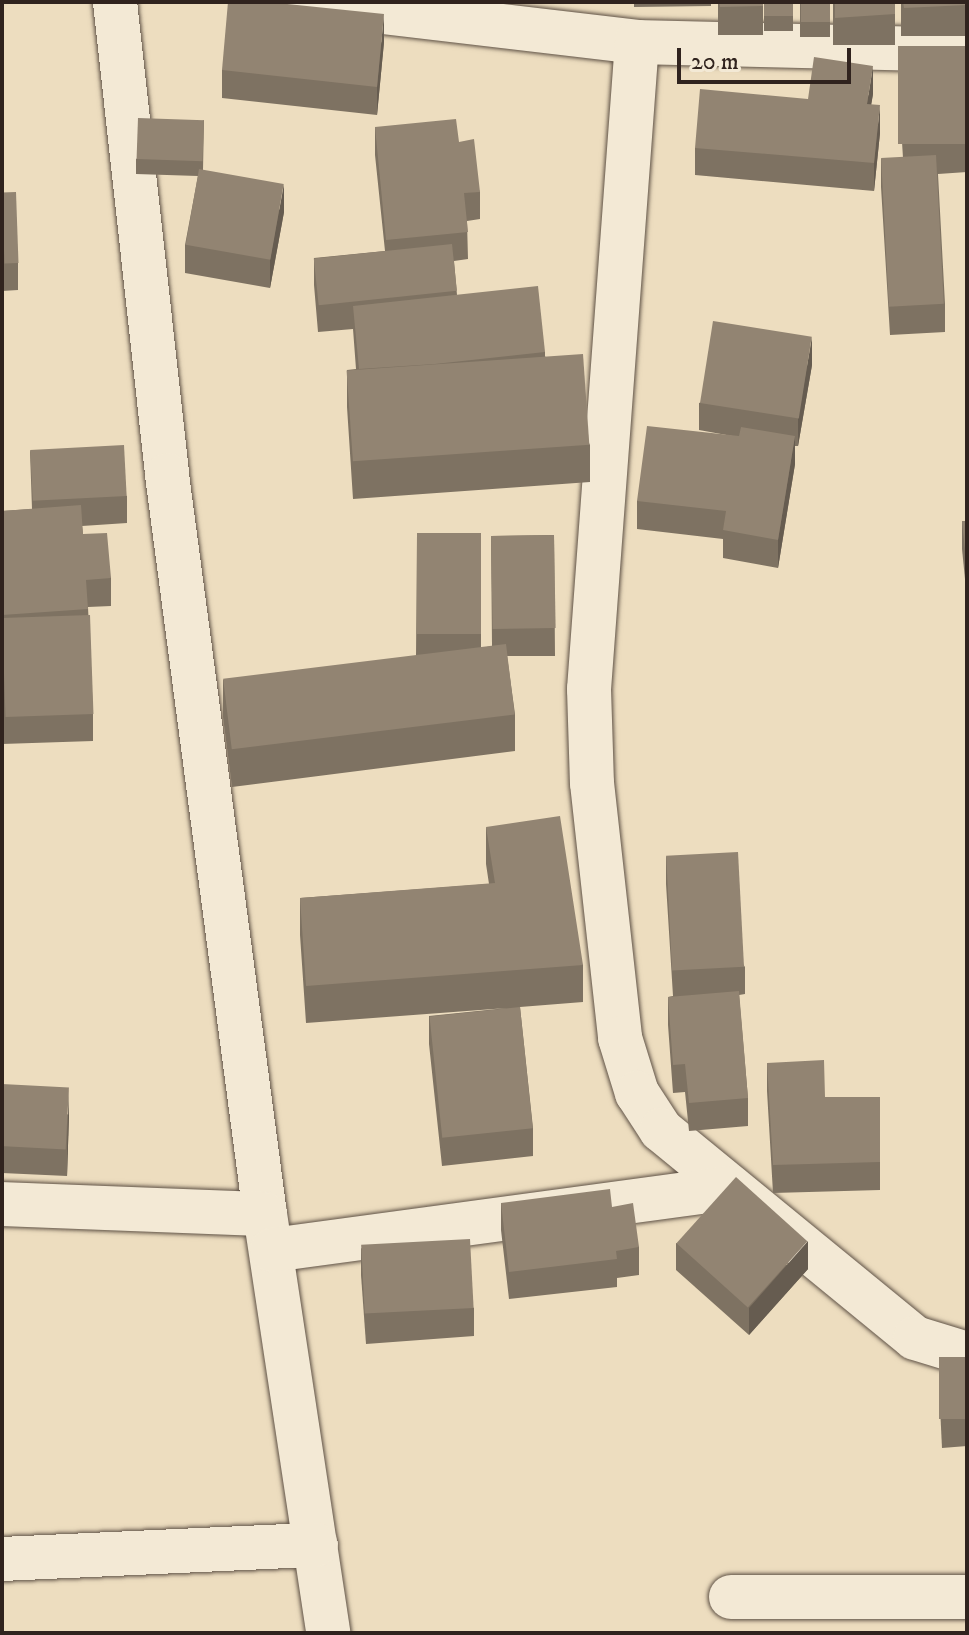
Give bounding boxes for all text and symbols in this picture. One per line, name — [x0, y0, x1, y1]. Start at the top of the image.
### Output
scale bar — [681, 32, 855, 82]
text: 20 m — [691, 47, 739, 77]

